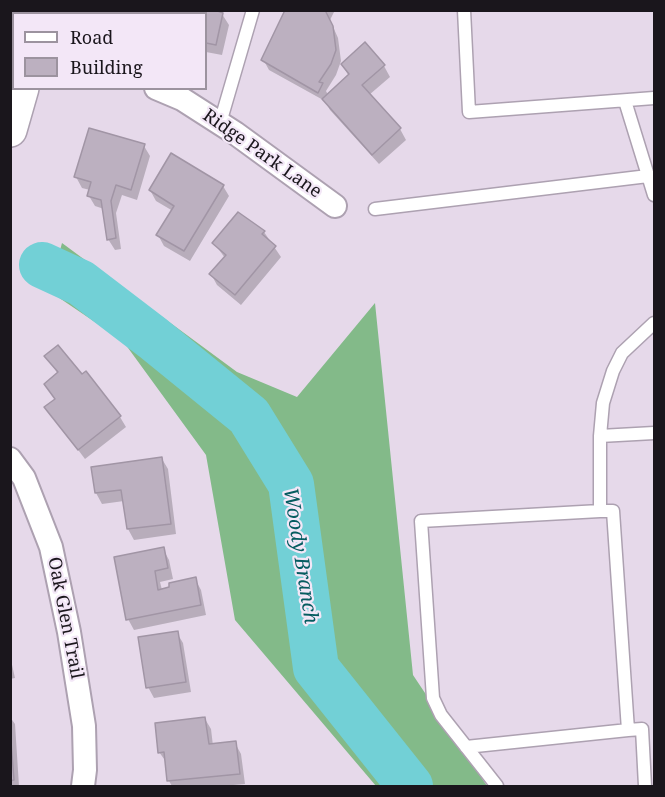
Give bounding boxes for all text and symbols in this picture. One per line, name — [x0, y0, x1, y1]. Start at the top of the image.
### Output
legend — [12, 12, 207, 90]
text: Road — [70, 25, 113, 49]
text: Building — [70, 55, 143, 79]
street label: Ridge Park Lane — [199, 105, 325, 203]
water label: Woody Branch — [277, 486, 323, 626]
street label: Oak Glen Trail — [43, 555, 87, 681]

